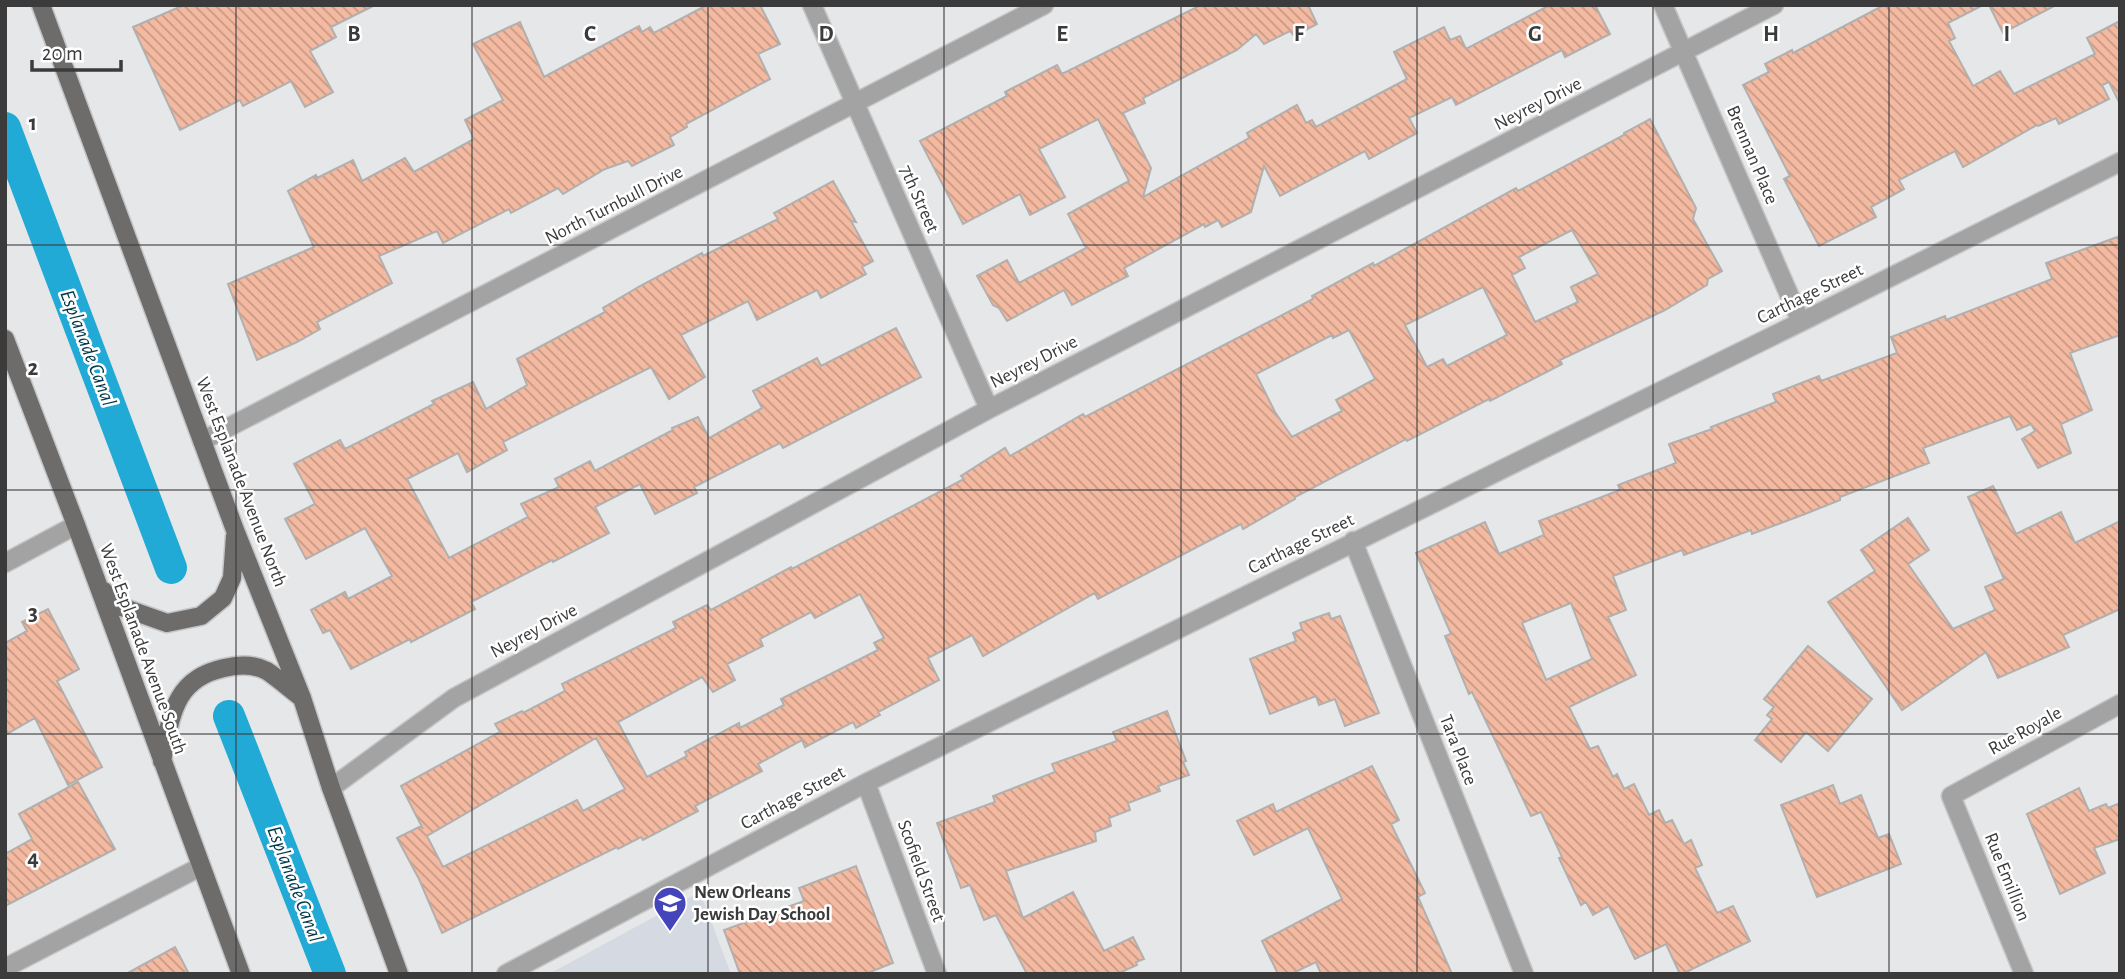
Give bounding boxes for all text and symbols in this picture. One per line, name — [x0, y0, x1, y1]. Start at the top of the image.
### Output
text: B — [347, 23, 361, 46]
text: C — [584, 23, 596, 46]
text: D — [818, 23, 834, 46]
text: E — [1056, 23, 1068, 46]
text: F — [1294, 23, 1305, 46]
text: G — [1528, 23, 1542, 46]
text: H — [1763, 23, 1779, 46]
text: I — [2004, 23, 2010, 46]
scale bar — [32, 28, 121, 72]
text: 20 m — [42, 43, 83, 64]
street label: Neyrey Drive — [1491, 74, 1585, 134]
street label: Brennan Place — [1723, 103, 1781, 207]
text: 1 — [29, 112, 37, 135]
street label: North Turnbull Drive — [542, 162, 686, 248]
street label: 7th Street — [896, 162, 942, 236]
street label: Carthage Street — [1754, 260, 1866, 328]
water label: Esplanade Canal — [55, 287, 120, 409]
street label: Neyrey Drive — [987, 332, 1081, 392]
text: 2 — [28, 357, 39, 380]
street label: West Esplanade Avenue North — [192, 375, 290, 589]
street label: Carthage Street — [1245, 510, 1357, 578]
street label: West Esplanade Avenue South — [96, 541, 190, 757]
street label: Neyrey Drive — [488, 600, 580, 662]
text: 3 — [28, 602, 38, 625]
street label: Rue Royale — [1985, 703, 2065, 759]
street label: Tara Place — [1436, 712, 1480, 788]
street label: Carthage Street — [738, 763, 848, 833]
street label: Scofield Street — [894, 818, 948, 924]
water label: Esplanade Canal — [262, 823, 327, 945]
street label: Rue Emillion — [1981, 830, 2033, 924]
text: 4 — [27, 847, 39, 870]
place label: New Orleans Jewish Day School — [694, 883, 831, 924]
school or university icon: New Orleans Jewish Day School — [651, 884, 689, 933]

